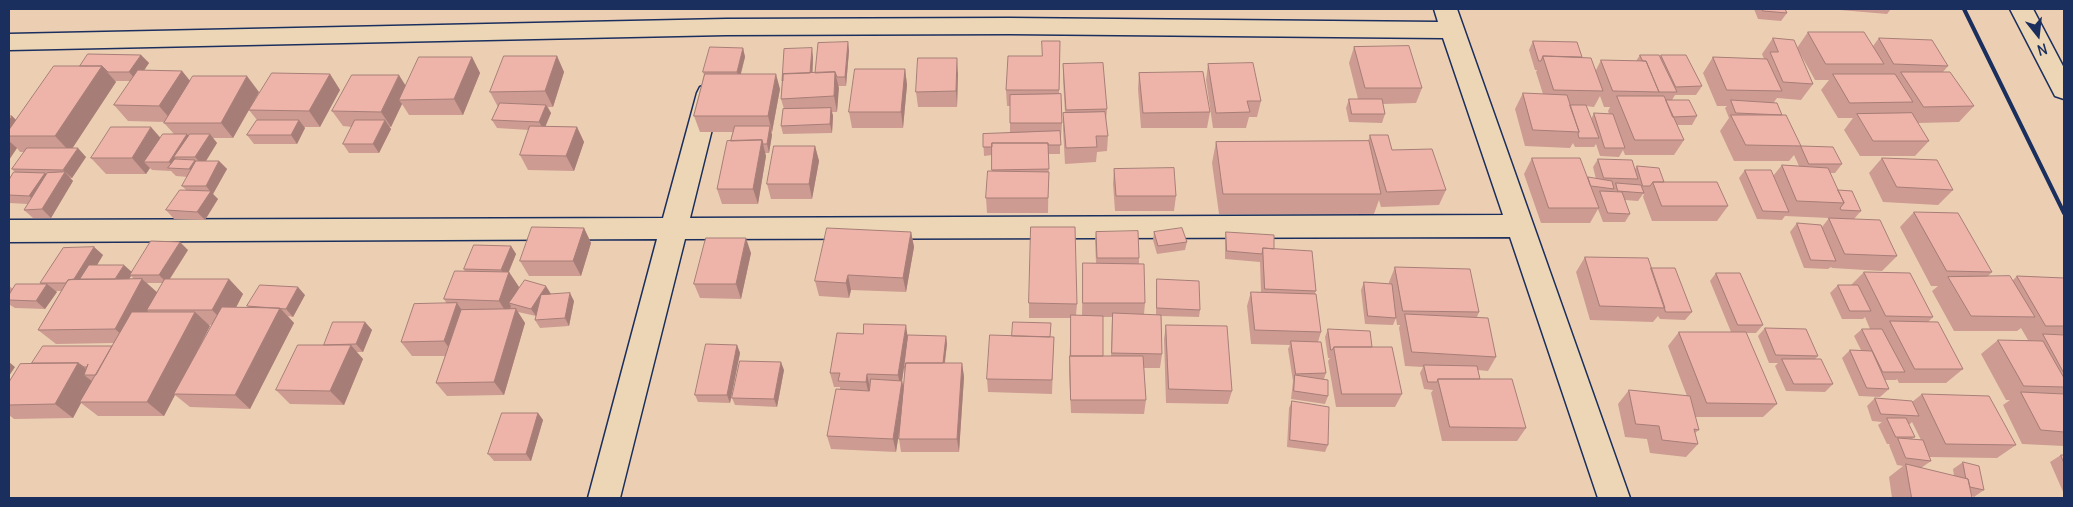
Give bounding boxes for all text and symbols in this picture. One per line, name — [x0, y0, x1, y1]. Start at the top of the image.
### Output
north arrow — [2013, 10, 2063, 60]
text: N — [2035, 39, 2049, 59]

